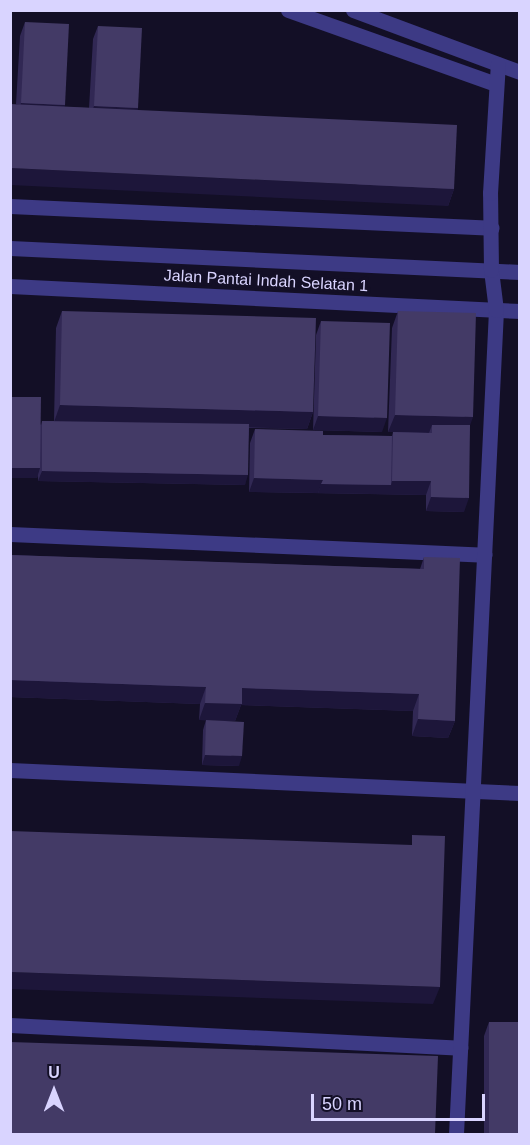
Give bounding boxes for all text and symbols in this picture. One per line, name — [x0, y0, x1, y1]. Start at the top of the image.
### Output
street label: Jalan Pantai Indah Selatan 1 — [163, 266, 369, 296]
north arrow — [24, 1061, 84, 1121]
text: U — [48, 1064, 60, 1081]
scale bar — [314, 1082, 488, 1120]
text: 50 m — [322, 1094, 362, 1114]

